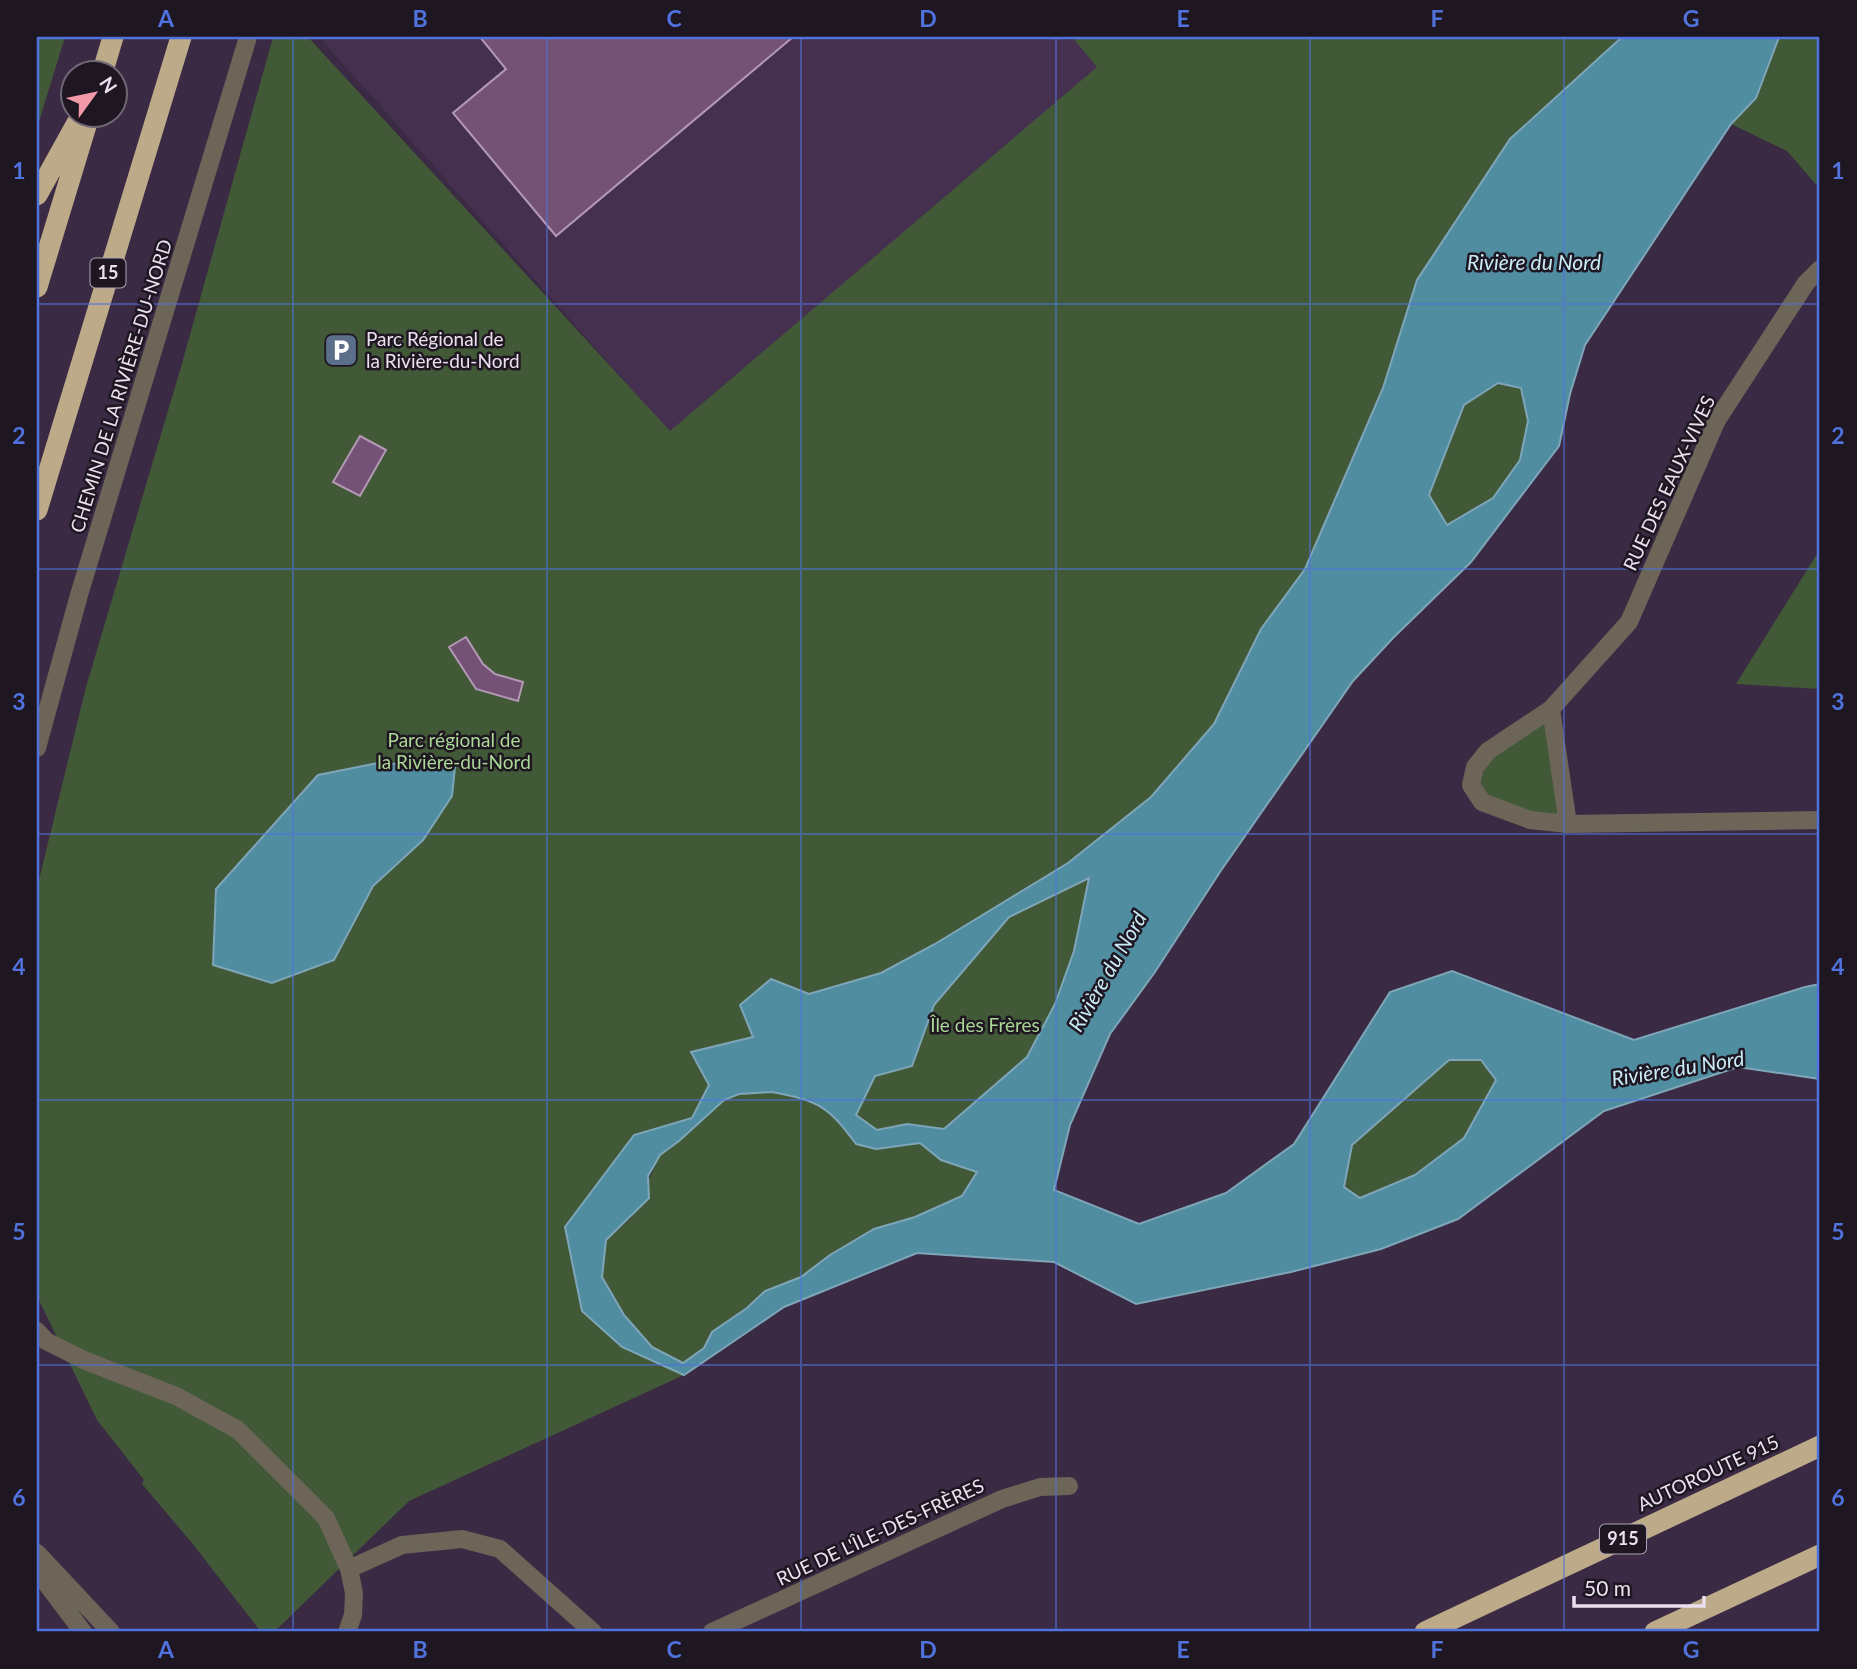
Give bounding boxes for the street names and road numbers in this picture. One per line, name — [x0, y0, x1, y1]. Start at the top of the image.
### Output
street label: CHEMIN DE LA RIVIÈRE-DU-NORD — [65, 236, 176, 535]
road number: 15 — [90, 258, 126, 288]
street label: RUE DES EAUX-VIVES — [1618, 392, 1719, 574]
street label: AUTOROUTE 915 — [1633, 1430, 1782, 1515]
street label: RUE DE L'ÎLE-DES-FRÈRES — [772, 1473, 987, 1590]
road number: 915 — [1600, 1524, 1646, 1554]

